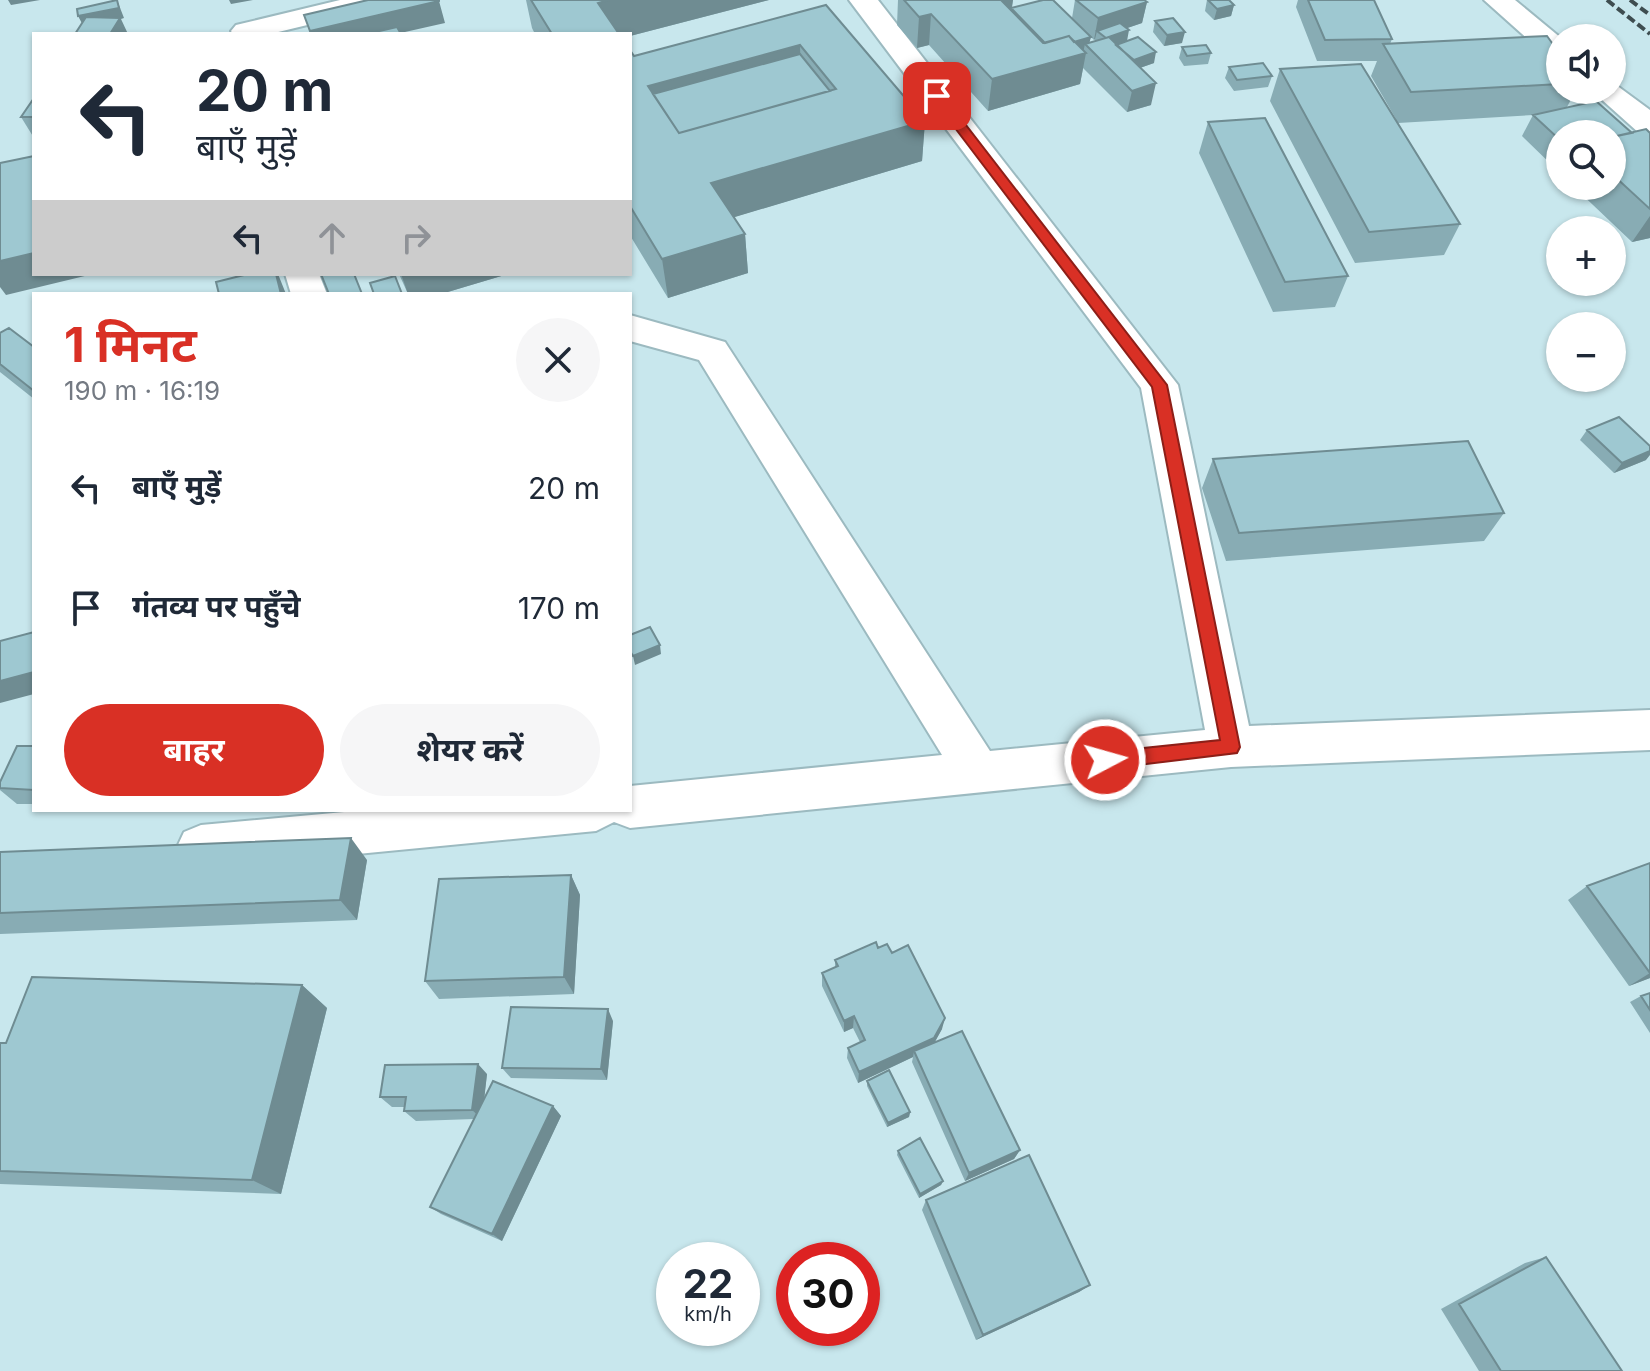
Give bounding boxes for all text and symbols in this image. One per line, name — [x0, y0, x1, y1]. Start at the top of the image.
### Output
map controls — [1546, 24, 1626, 392]
button: sound — [1546, 24, 1626, 104]
text: 20 m — [196, 57, 333, 125]
pin — [903, 62, 971, 130]
icon: left — [64, 64, 168, 168]
icon: arrive — [915, 74, 959, 118]
button: search — [1546, 120, 1626, 200]
text: बाएँ मुड़ें — [196, 125, 297, 169]
icon: left — [226, 216, 270, 260]
icon: ahead — [310, 216, 354, 260]
icon: right — [394, 216, 438, 260]
button: + — [1546, 216, 1626, 296]
button: − — [1546, 312, 1626, 392]
text: 1 मिनट — [64, 315, 197, 374]
button: close — [516, 318, 600, 402]
text: 190 m · 16:19 — [64, 375, 220, 406]
icon: left — [64, 466, 108, 510]
text: बाएँ मुड़ें — [132, 468, 221, 504]
text: 20 m — [528, 470, 600, 506]
icon: arrive — [64, 586, 108, 630]
text: गंतव्य पर पहुँचे — [132, 588, 300, 624]
text: 170 m — [518, 590, 600, 626]
button: बाहर — [64, 704, 324, 796]
button: शेयर करें — [340, 704, 600, 796]
position arrow — [1063, 718, 1147, 802]
speed limit sign: 30 — [776, 1242, 880, 1346]
text: 22 — [683, 1259, 733, 1308]
text: km/h — [684, 1302, 732, 1326]

